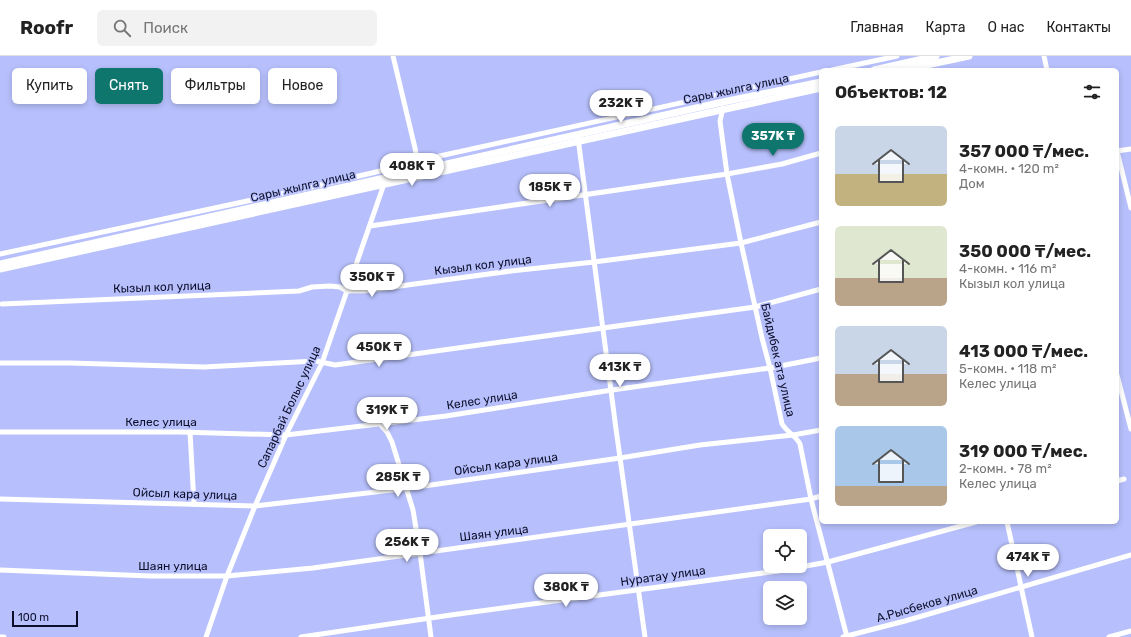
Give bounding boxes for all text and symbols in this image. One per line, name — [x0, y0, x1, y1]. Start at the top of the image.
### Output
search box — [97, 10, 377, 46]
text: Roofr — [20, 16, 73, 39]
icon: search — [111, 17, 133, 39]
text: Поиск — [143, 19, 188, 37]
text: Главная — [850, 19, 904, 36]
text: Карта — [926, 19, 966, 36]
text: О нас — [988, 19, 1024, 36]
text: Контакты — [1046, 19, 1111, 36]
chip: Купить — [12, 68, 87, 104]
chip: Снять — [95, 68, 163, 104]
chip: Фильтры — [171, 68, 260, 104]
chip: Новое — [268, 68, 337, 104]
street label: Сары жылга улица — [682, 71, 790, 107]
icon: filters — [1081, 81, 1103, 103]
text: Объектов: 12 — [835, 82, 947, 102]
pin: 232K ₸ — [588, 90, 654, 124]
text: 232K ₸ — [599, 95, 644, 110]
pin: 357K ₸ — [740, 123, 806, 157]
text: 357K ₸ — [751, 128, 795, 143]
text: 357 000 ₸/мес. — [959, 141, 1089, 161]
icon: home — [867, 142, 915, 190]
pin: 408K ₸ — [379, 153, 445, 187]
text: 408K ₸ — [389, 158, 435, 173]
text: 4-комн. · 120 m² — [959, 161, 1059, 176]
street label: Сары жылга улица — [249, 167, 357, 205]
pin: 185K ₸ — [517, 174, 583, 208]
text: Дом — [959, 176, 985, 191]
text: 185K ₸ — [528, 179, 572, 194]
text: 350 000 ₸/мес. — [959, 241, 1091, 261]
icon: home — [867, 242, 915, 290]
street label: Кызыл кол улица — [433, 252, 533, 278]
text: 4-комн. · 116 m² — [959, 261, 1056, 276]
pin: 350K ₸ — [339, 264, 405, 298]
text: 350K ₸ — [349, 269, 395, 284]
text: Кызыл кол улица — [959, 276, 1065, 291]
street label: Кызыл кол улица — [113, 278, 211, 296]
street label: Байдибек ата улица — [758, 302, 798, 418]
pin: 450K ₸ — [346, 334, 412, 368]
text: 450K ₸ — [356, 339, 402, 354]
text: 413 000 ₸/мес. — [959, 341, 1088, 361]
icon: home — [867, 342, 915, 390]
street label: Сапарбай Болыс улица — [254, 344, 324, 470]
pin: 413K ₸ — [587, 354, 653, 388]
text: 413K ₸ — [598, 359, 642, 374]
text: 5-комн. · 118 m² — [959, 361, 1056, 376]
text: Келес улица — [959, 376, 1037, 391]
street label: Келес улица — [445, 387, 519, 413]
pin: 319K ₸ — [354, 397, 420, 431]
text: 319K ₸ — [366, 402, 408, 417]
street label: Келес улица — [125, 415, 197, 429]
text: 319 000 ₸/мес. — [959, 441, 1088, 461]
icon: home — [867, 442, 915, 490]
street label: Ойсыл кара улица — [453, 450, 559, 478]
text: 2-комн. · 78 m² — [959, 461, 1052, 476]
pin: 285K ₸ — [365, 464, 431, 498]
text: 285K ₸ — [375, 469, 421, 484]
text: Келес улица — [959, 476, 1037, 491]
street label: Ойсыл кара улица — [132, 485, 238, 503]
street label: Шаян улица — [459, 522, 529, 544]
pin: 256K ₸ — [374, 529, 440, 563]
map controls — [763, 529, 807, 625]
button: locate — [763, 529, 807, 573]
text: 256K ₸ — [385, 534, 429, 549]
pin: 474K ₸ — [995, 544, 1061, 578]
text: 474K ₸ — [1006, 549, 1050, 564]
street label: Шаян улица — [138, 559, 208, 573]
street label: Нуратау улица — [620, 563, 706, 589]
pin: 380K ₸ — [533, 574, 599, 608]
text: 380K ₸ — [543, 579, 589, 594]
button: layers — [763, 581, 807, 625]
street label: А.Рысбеков улица — [875, 583, 979, 625]
scale bar — [12, 609, 78, 628]
text: 100 m — [18, 611, 49, 624]

